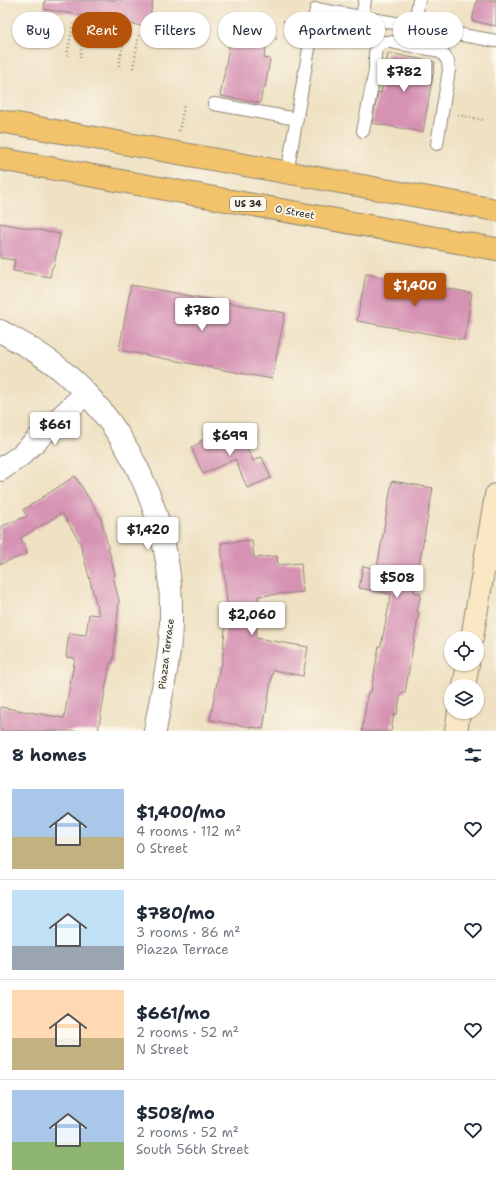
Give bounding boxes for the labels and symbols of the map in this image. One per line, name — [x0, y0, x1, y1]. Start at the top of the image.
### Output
pin: $782 — [380, 59, 428, 93]
road number: US 34 — [230, 197, 266, 211]
street label: O Street — [274, 202, 316, 222]
pin: $1,400 — [382, 273, 448, 307]
pin: $780 — [178, 298, 226, 332]
pin: $661 — [31, 412, 79, 446]
pin: $699 — [206, 423, 254, 457]
pin: $1,420 — [115, 517, 181, 551]
pin: $508 — [373, 565, 421, 599]
pin: $2,060 — [219, 602, 285, 636]
street label: Piazza Terrace — [155, 617, 177, 690]

